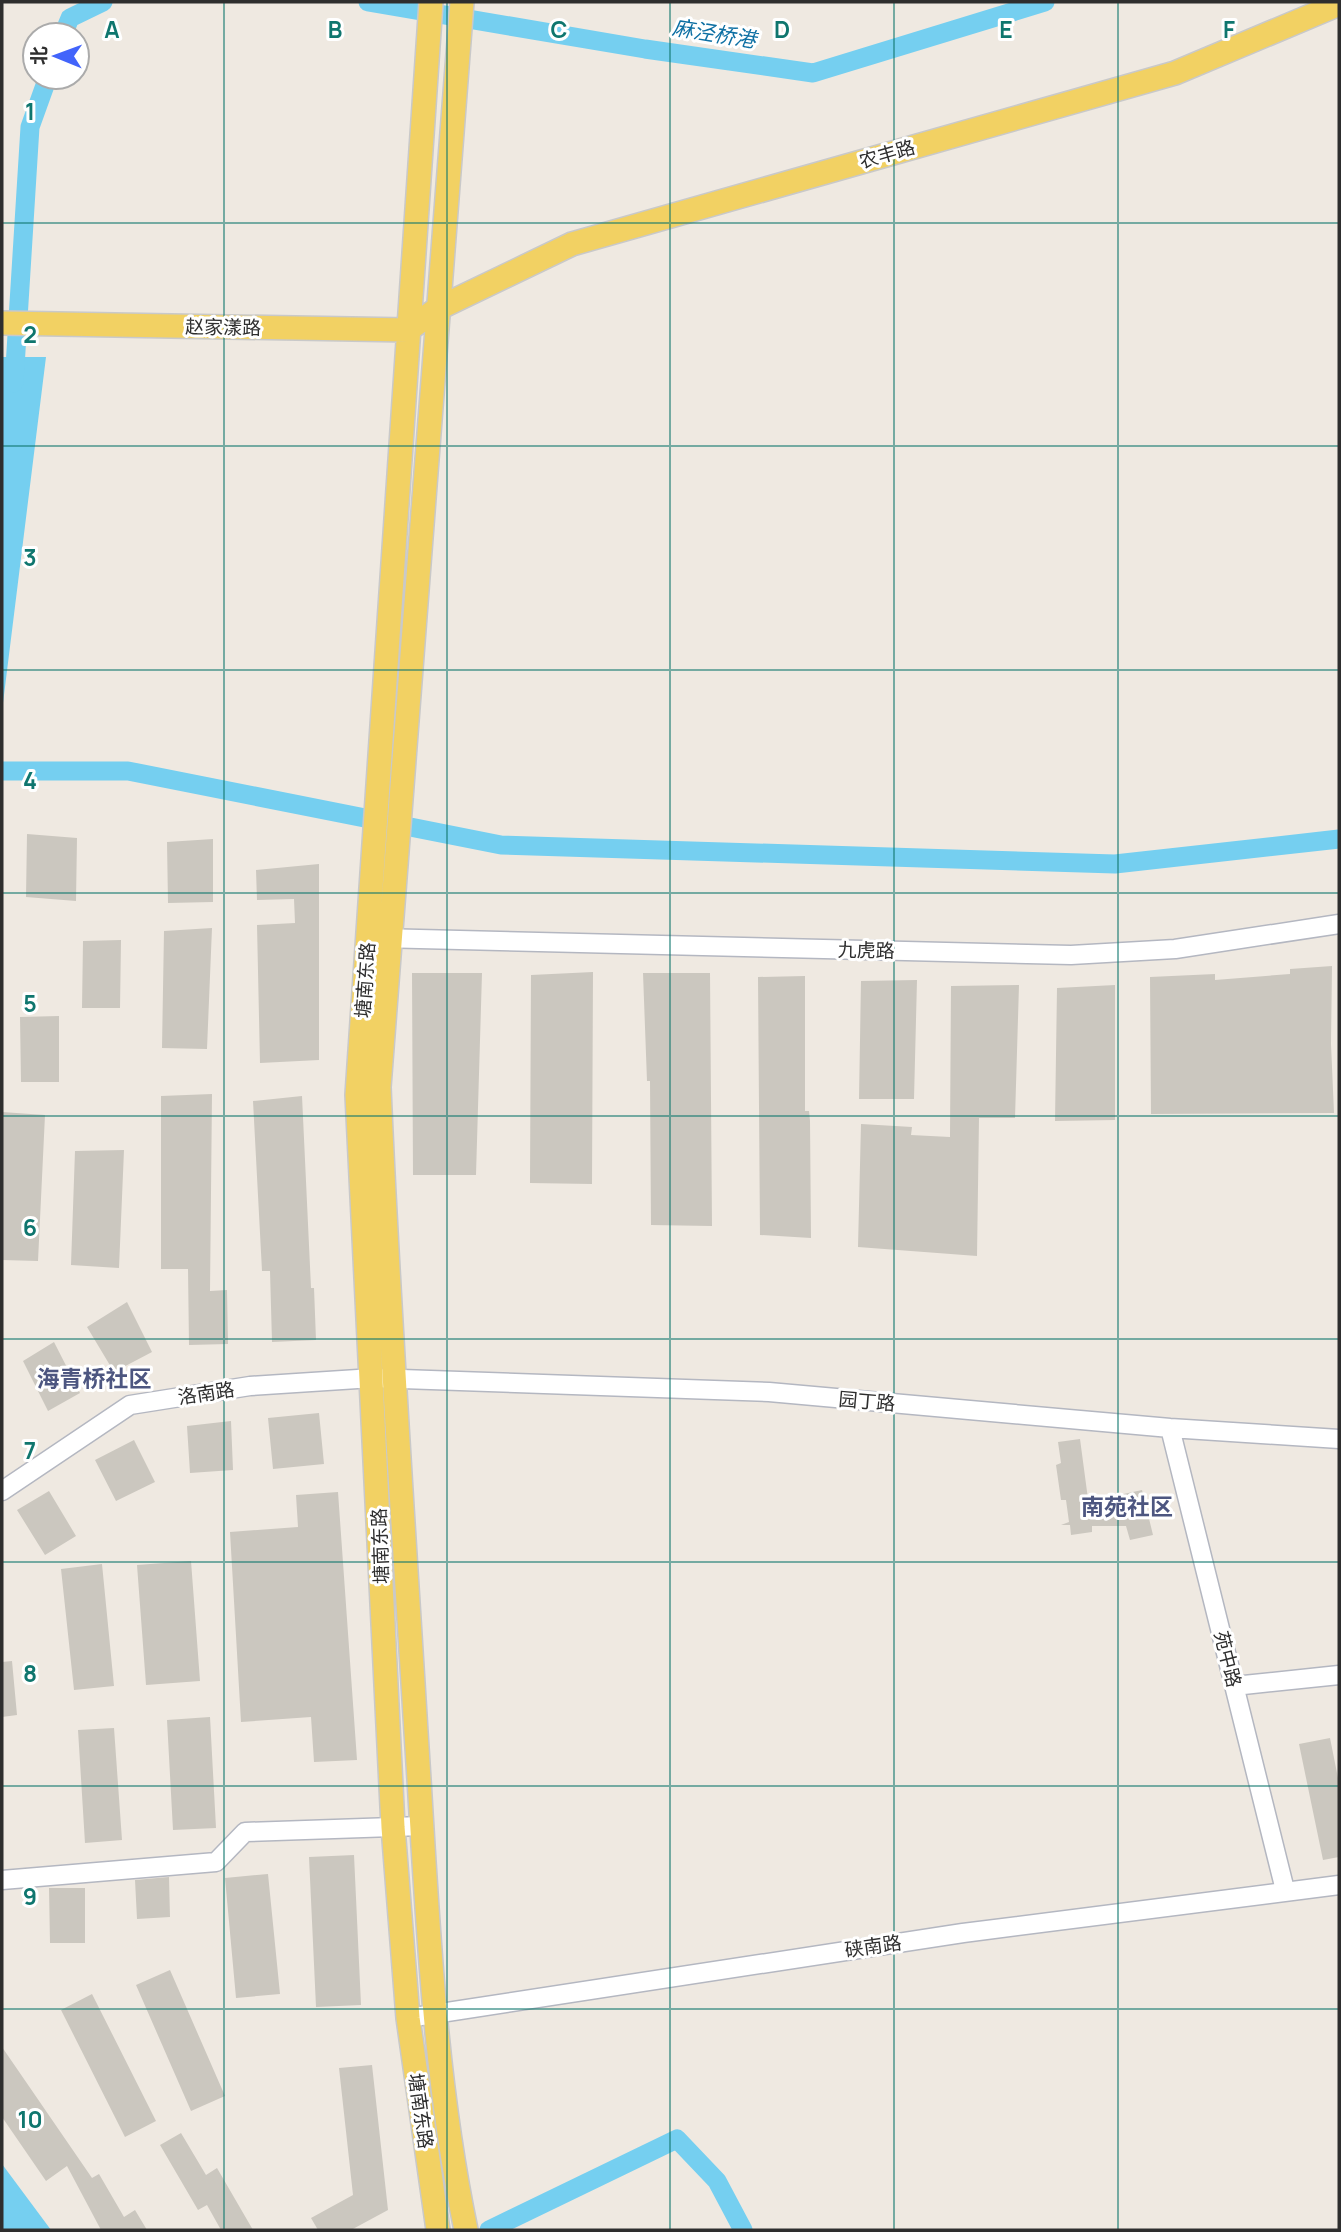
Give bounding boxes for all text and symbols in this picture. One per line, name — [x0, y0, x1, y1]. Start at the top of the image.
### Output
text: A — [104, 13, 120, 45]
text: B — [328, 13, 342, 45]
text: C — [551, 13, 568, 45]
water label: 麻泾桥港 — [670, 13, 761, 54]
text: D — [774, 13, 790, 45]
text: E — [999, 13, 1013, 45]
text: F — [1223, 13, 1235, 45]
north arrow — [21, 21, 91, 91]
text: 北 — [26, 46, 52, 65]
text: 1 — [25, 95, 35, 127]
street label: 农丰路 — [856, 134, 918, 174]
street label: 赵家漾路 — [185, 313, 261, 341]
text: 2 — [23, 318, 37, 350]
text: 3 — [23, 541, 37, 573]
text: 4 — [23, 764, 37, 796]
street label: 九虎路 — [837, 937, 895, 963]
street label: 塘南东路 — [349, 941, 381, 1019]
text: 5 — [23, 987, 37, 1019]
text: 6 — [23, 1211, 37, 1243]
district label: 海青桥社区 — [37, 1362, 152, 1394]
street label: 洛南路 — [176, 1376, 236, 1410]
street label: 园丁路 — [837, 1386, 897, 1416]
text: 7 — [24, 1434, 36, 1466]
district label: 南苑社区 — [1081, 1490, 1173, 1522]
street label: 塘南东路 — [366, 1508, 394, 1584]
street label: 苑中路 — [1208, 1628, 1248, 1690]
text: 8 — [23, 1657, 37, 1689]
text: 9 — [23, 1880, 37, 1912]
street label: 硖南路 — [843, 1929, 903, 1963]
street label: 塘南东路 — [403, 2072, 439, 2150]
text: 10 — [17, 2103, 43, 2135]

